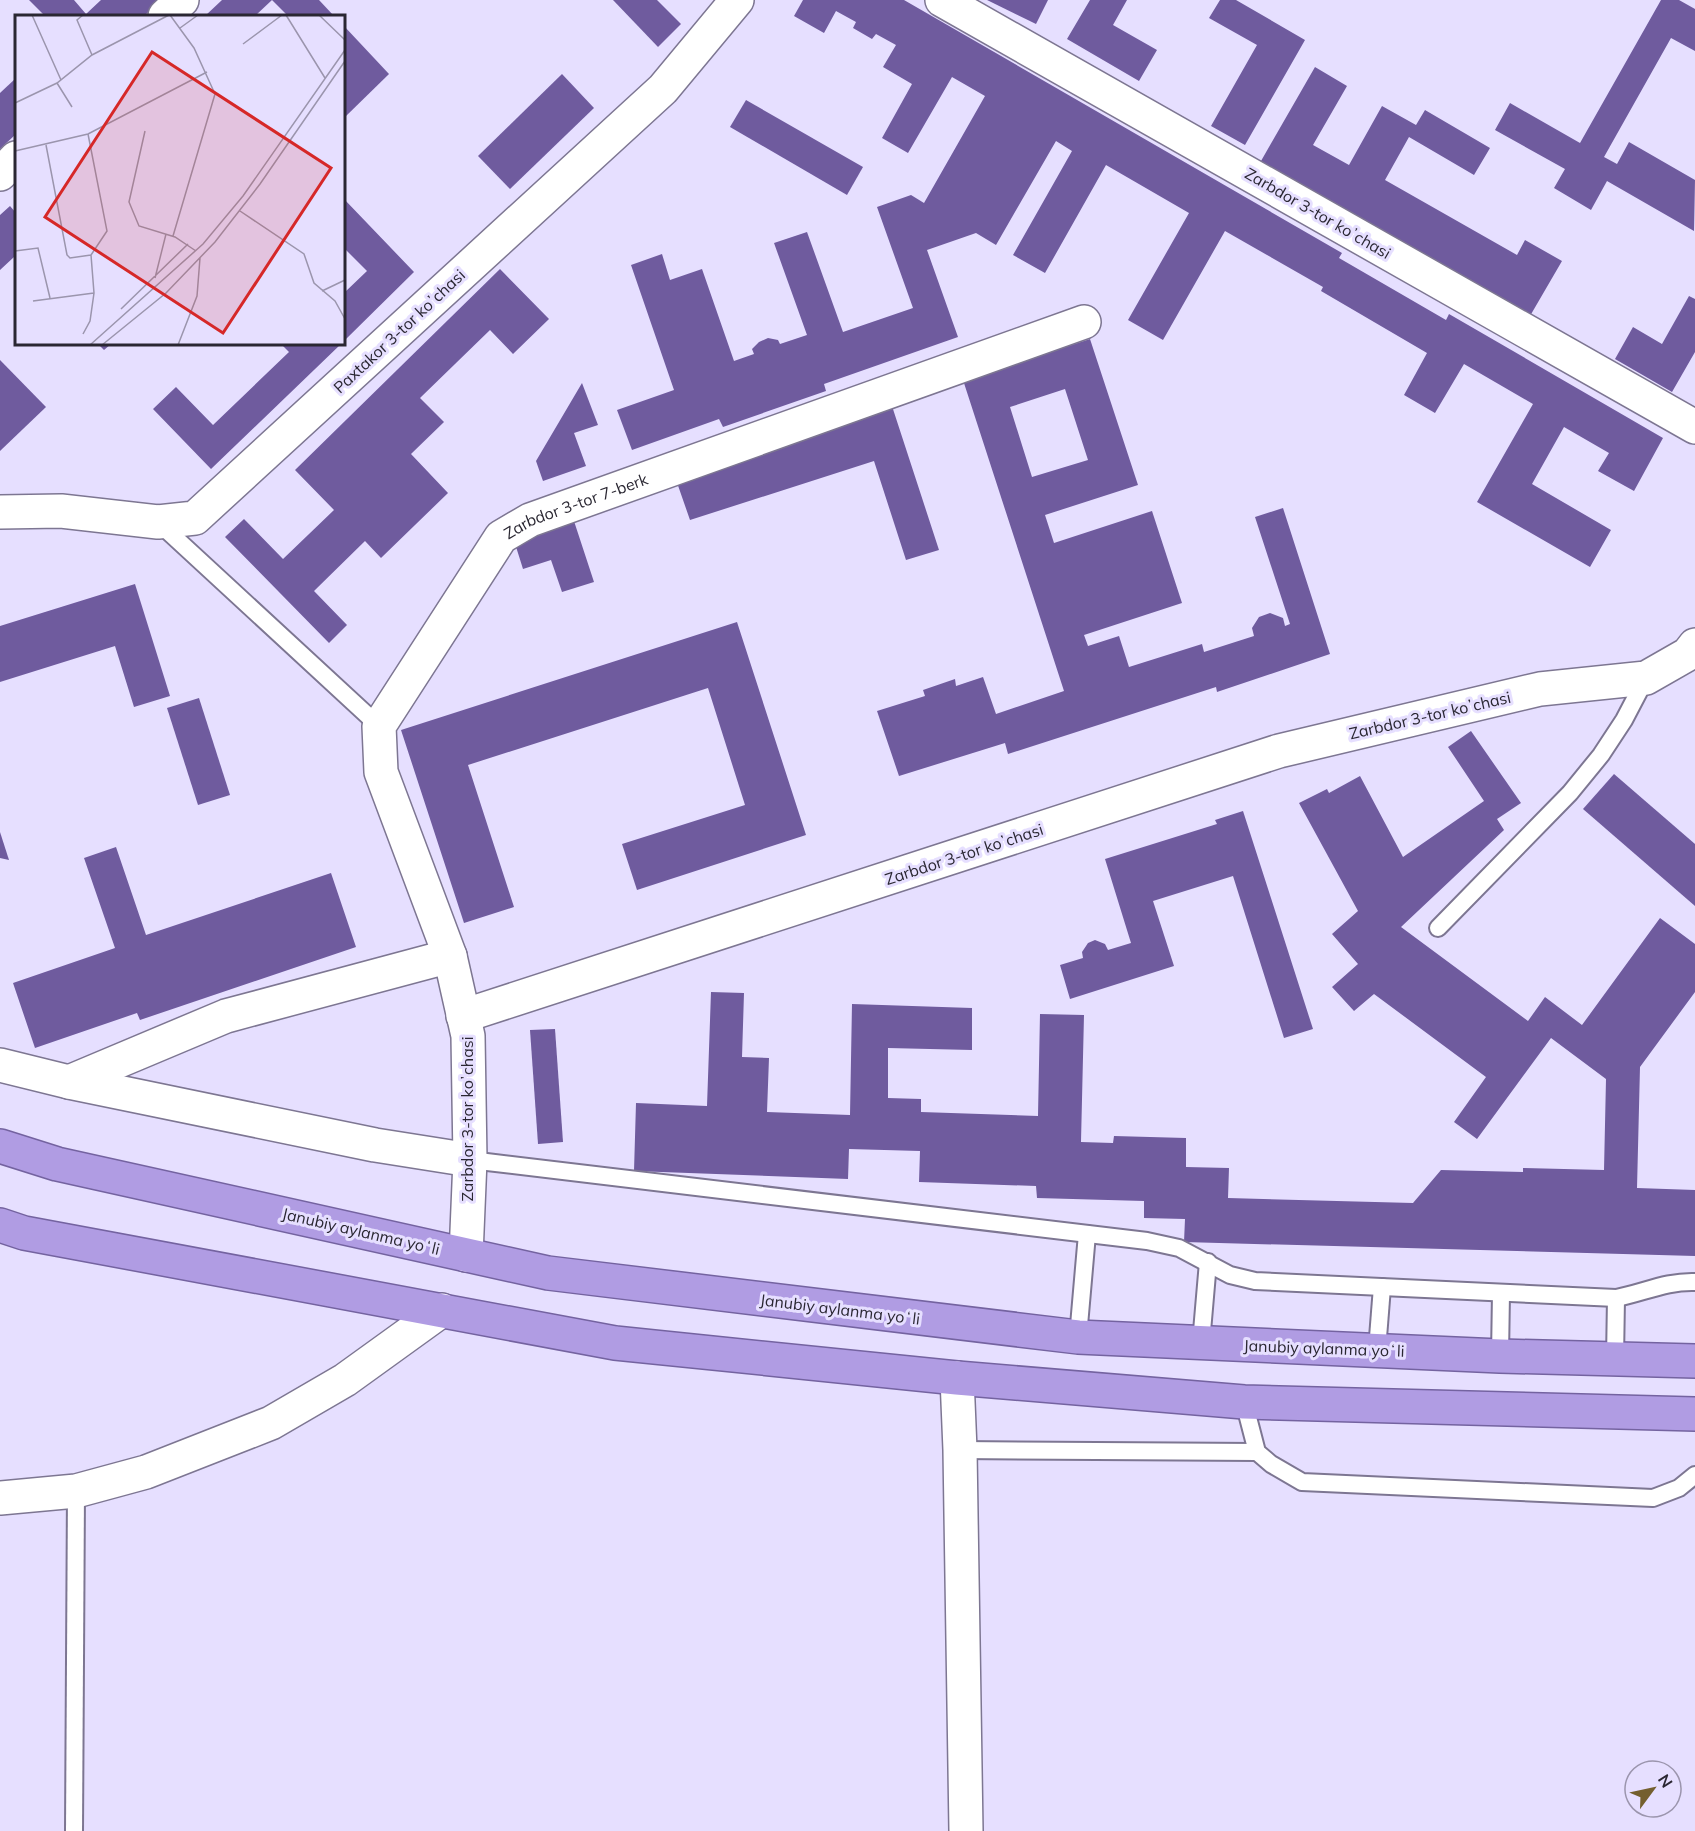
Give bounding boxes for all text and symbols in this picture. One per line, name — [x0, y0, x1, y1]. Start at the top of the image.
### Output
inset map — [15, 15, 345, 345]
street label: Zarbdor 3-tor koʼchasi — [1241, 163, 1395, 263]
street label: Paxtakor 3-tor koʼchasi — [329, 265, 469, 397]
street label: Zarbdor 3-tor 7-berk — [500, 468, 651, 543]
street label: Zarbdor 3-tor koʼchasi — [1347, 687, 1513, 743]
street label: Zarbdor 3-tor koʼchasi — [882, 819, 1046, 889]
street label: Zarbdor 3-tor koʼchasi — [457, 1036, 477, 1202]
street label: Janubiy aylanma yoʻli — [280, 1203, 442, 1259]
street label: Janubiy aylanma yoʻli — [759, 1289, 921, 1329]
street label: Janubiy aylanma yoʻli — [1243, 1335, 1405, 1361]
north arrow — [1623, 1759, 1683, 1819]
text: N — [1654, 1770, 1677, 1791]

